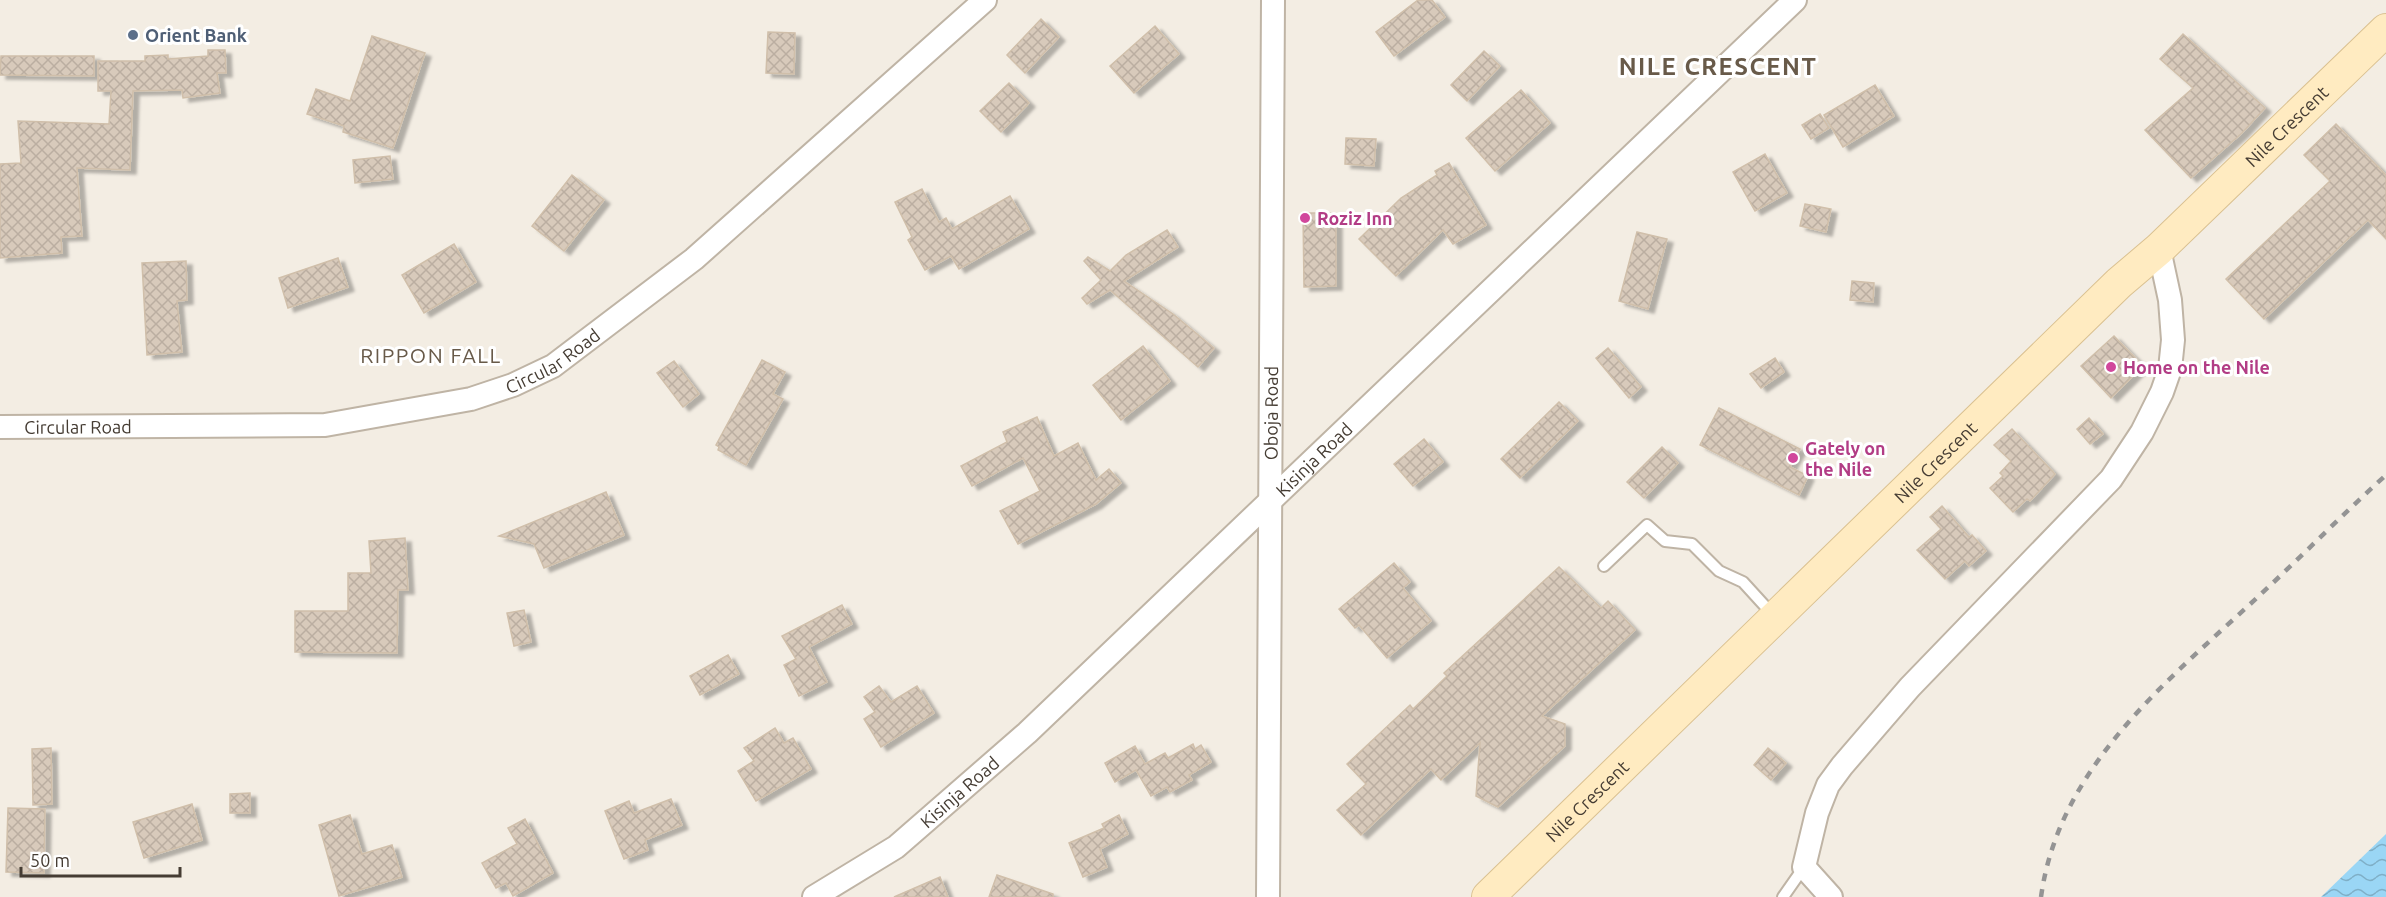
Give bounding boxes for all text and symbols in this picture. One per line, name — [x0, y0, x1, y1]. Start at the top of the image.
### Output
place label: Orient Bank — [145, 25, 247, 45]
marker: Orient Bank — [126, 28, 140, 42]
district label: NILE CRESCENT — [1619, 53, 1817, 80]
street label: Nile Crescent — [2241, 82, 2332, 170]
place label: Roziz Inn — [1317, 208, 1393, 228]
marker: Roziz Inn — [1298, 211, 1312, 225]
street label: Circular Road — [503, 324, 604, 397]
district label: RIPPON FALL — [360, 343, 502, 367]
place label: Home on the Nile — [2123, 357, 2270, 377]
marker: Home on the Nile — [2104, 360, 2118, 374]
street label: Oboja Road — [1260, 366, 1281, 460]
street label: Circular Road — [24, 416, 132, 437]
street label: Nile Crescent — [1890, 417, 1981, 506]
street label: Kisinja Road — [1272, 419, 1356, 500]
place label: Gately on the Nile — [1805, 438, 1886, 479]
marker: Gately on the Nile — [1786, 451, 1800, 465]
street label: Kisinja Road — [916, 752, 1003, 831]
street label: Nile Crescent — [1541, 756, 1632, 845]
scale bar — [21, 840, 180, 878]
text: 50 m — [30, 850, 70, 870]

